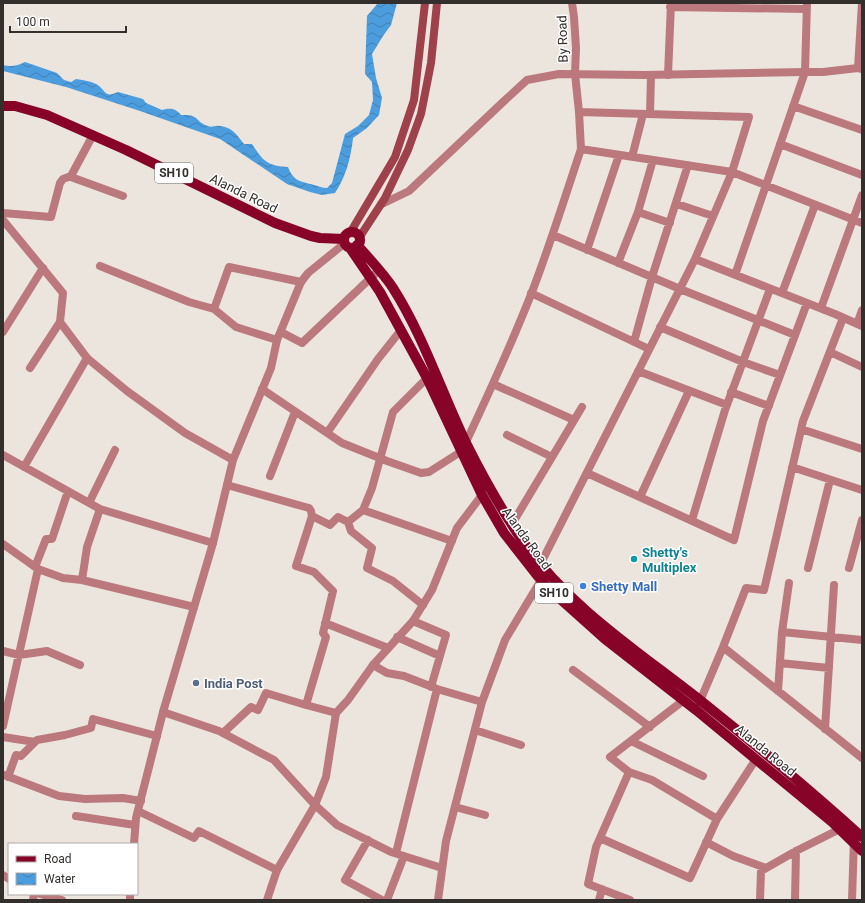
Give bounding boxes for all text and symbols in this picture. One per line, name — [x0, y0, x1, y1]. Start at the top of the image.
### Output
scale bar — [10, 8, 126, 34]
text: 100 m — [16, 15, 50, 29]
street label: By Road — [554, 15, 571, 63]
road number: SH10 — [155, 163, 193, 183]
street label: Alanda Road — [208, 171, 280, 216]
street label: Alanda Road — [499, 504, 554, 572]
place label: Shetty's Multiplex — [642, 545, 697, 575]
marker: Shetty's Multiplex — [629, 554, 639, 564]
place label: Shetty Mall — [591, 579, 657, 594]
marker: Shetty Mall — [578, 581, 588, 591]
road number: SH10 — [535, 583, 573, 603]
place label: India Post — [204, 676, 263, 691]
marker: India Post — [191, 678, 201, 688]
street label: Alanda Road — [732, 721, 799, 779]
legend — [8, 843, 138, 895]
text: Road — [44, 852, 72, 866]
text: Water — [44, 872, 75, 886]

